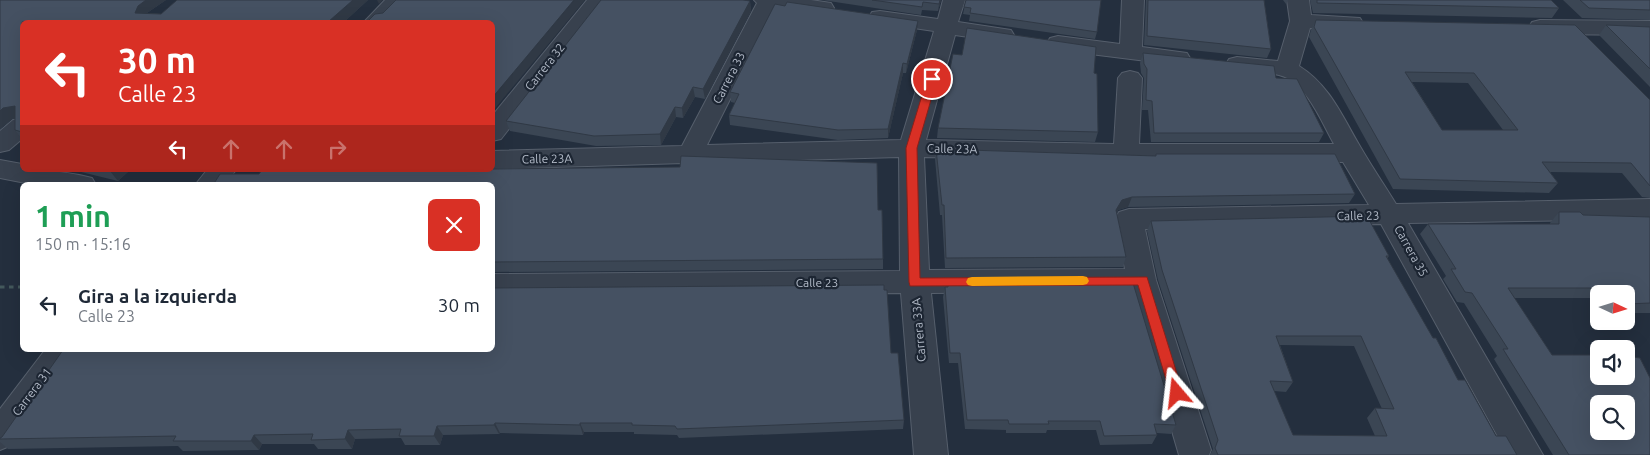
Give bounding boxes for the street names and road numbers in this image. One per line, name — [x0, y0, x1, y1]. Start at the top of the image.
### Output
street label: Carrera 32 — [522, 41, 567, 93]
street label: Carrera 33 — [710, 50, 747, 106]
street label: Calle 23A — [927, 142, 978, 155]
street label: Calle 23A — [522, 152, 573, 165]
street label: Calle 23 — [1337, 209, 1379, 222]
street label: Carrera 35 — [1392, 223, 1431, 279]
street label: Calle 23 — [796, 276, 838, 289]
street label: Carrera 33A — [909, 297, 928, 363]
street label: Carrera 31 — [9, 365, 54, 418]

